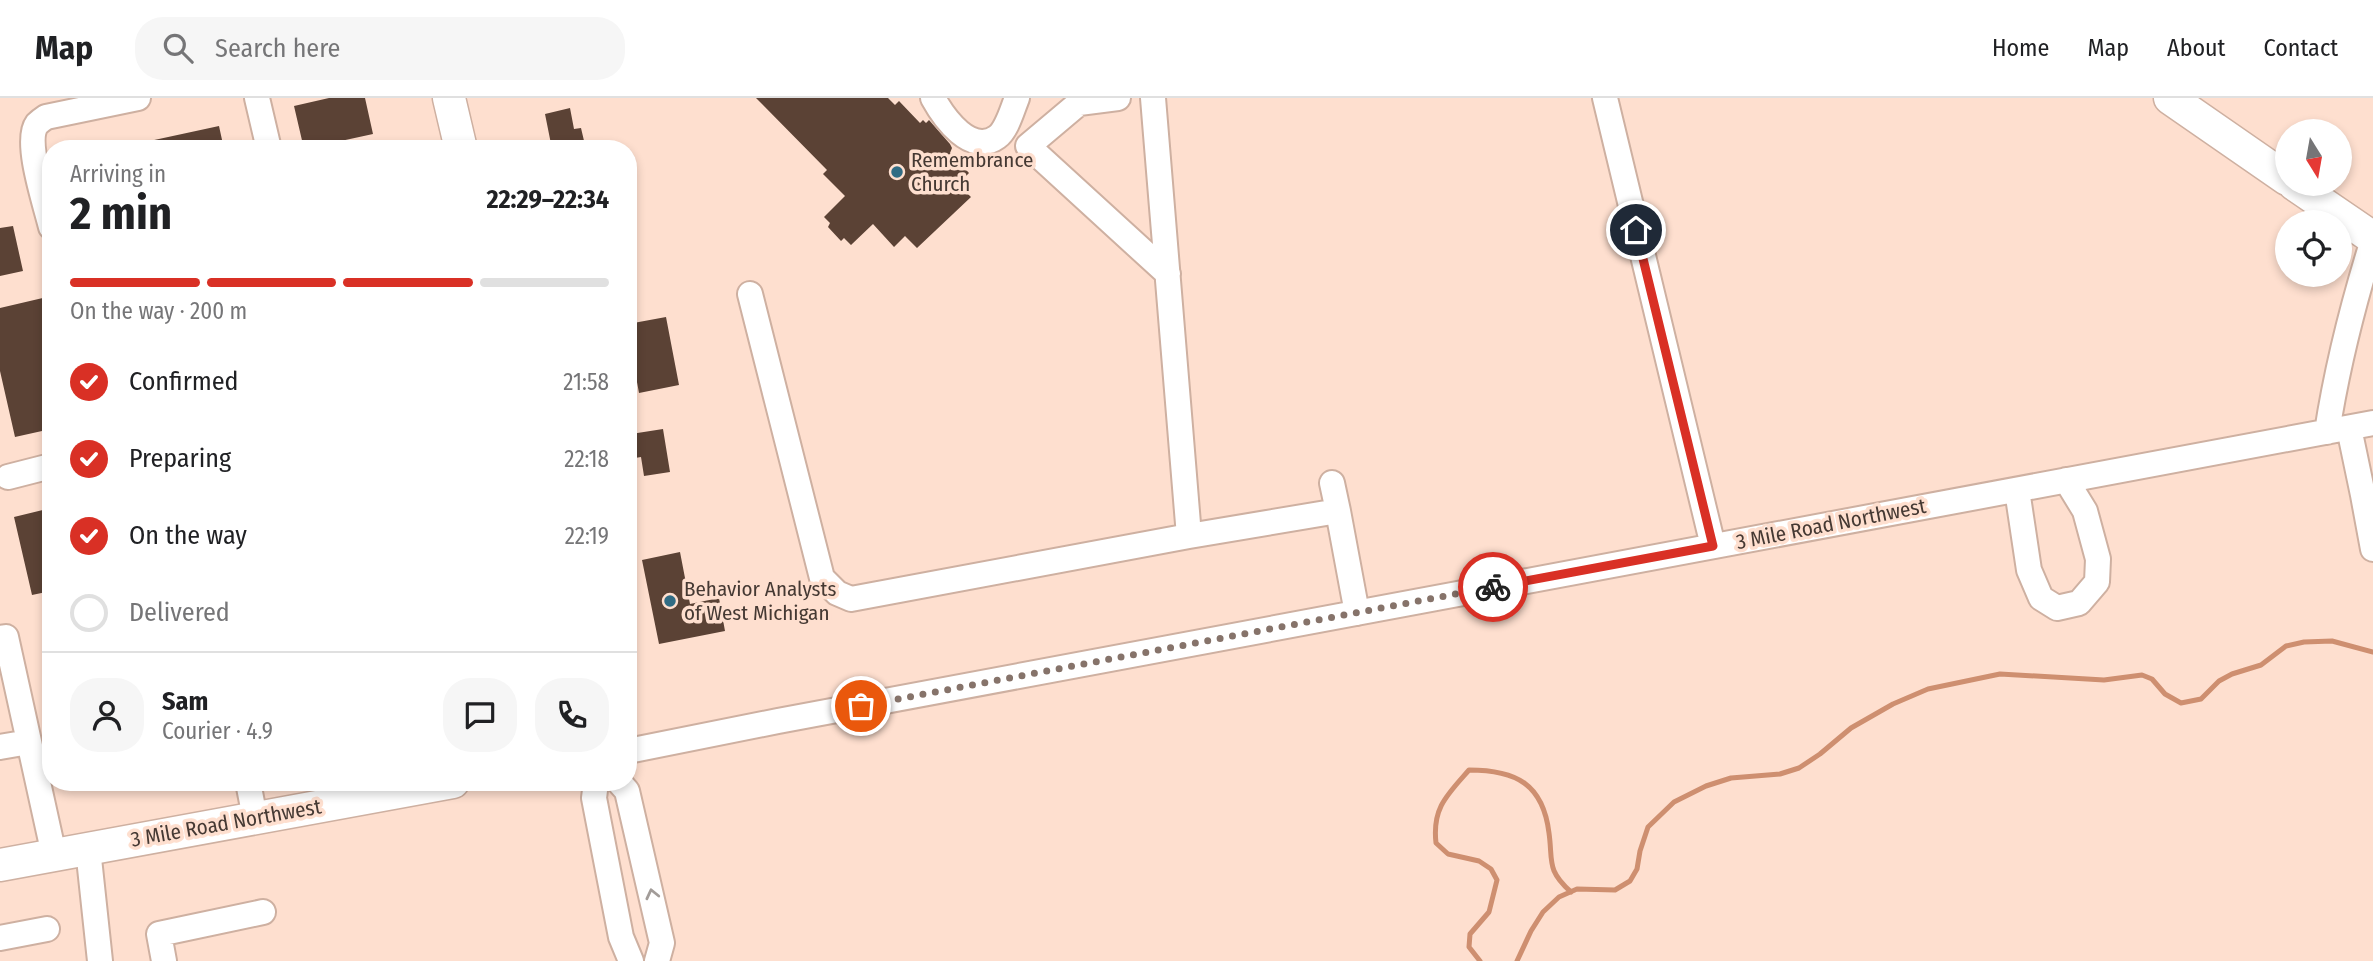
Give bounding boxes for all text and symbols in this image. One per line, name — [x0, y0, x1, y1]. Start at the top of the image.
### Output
search box — [135, 17, 625, 80]
text: Map — [35, 28, 93, 68]
icon: search — [159, 29, 197, 67]
text: Search here — [215, 33, 340, 64]
text: Home — [1992, 34, 2049, 62]
text: Map — [2087, 34, 2129, 62]
text: About — [2167, 34, 2225, 62]
text: Contact — [2263, 34, 2338, 62]
north arrow — [2275, 119, 2352, 196]
map controls — [2275, 119, 2352, 287]
place label: Remembrance Church — [911, 147, 1033, 197]
text: Arriving in — [70, 160, 166, 188]
marker: Remembrance Church — [889, 164, 905, 180]
text: 22:29–22:34 — [486, 184, 609, 215]
text: 2 min — [70, 186, 172, 241]
pin — [1606, 200, 1666, 260]
button: locate — [2275, 210, 2352, 287]
icon: home — [1617, 211, 1655, 249]
text: On the way · 200 m — [70, 297, 247, 325]
icon: check — [70, 363, 108, 401]
text: Confirmed — [129, 366, 239, 397]
text: 21:58 — [563, 368, 609, 396]
icon: check — [70, 440, 108, 478]
text: Preparing — [129, 443, 231, 474]
text: 22:18 — [564, 445, 609, 473]
street label: 3 Mile Road Northwest — [1734, 493, 1928, 555]
icon: check — [70, 517, 108, 555]
text: On the way — [129, 520, 247, 551]
text: 22:19 — [565, 522, 609, 550]
courier — [1458, 552, 1528, 622]
icon: bike — [1474, 568, 1512, 606]
place label: Behavior Analysts of West Michigan — [684, 576, 836, 626]
marker: Behavior Analysts of West Michigan — [662, 593, 678, 609]
text: Delivered — [129, 597, 230, 628]
pin — [831, 676, 891, 736]
button: person — [70, 678, 144, 752]
button: chat — [443, 678, 517, 752]
button: phone — [535, 678, 609, 752]
text: Sam — [162, 686, 208, 717]
icon: bag — [842, 687, 880, 725]
text: Courier · 4.9 — [162, 717, 273, 745]
street label: 3 Mile Road Northwest — [129, 793, 323, 853]
one-way arrow — [646, 889, 660, 901]

